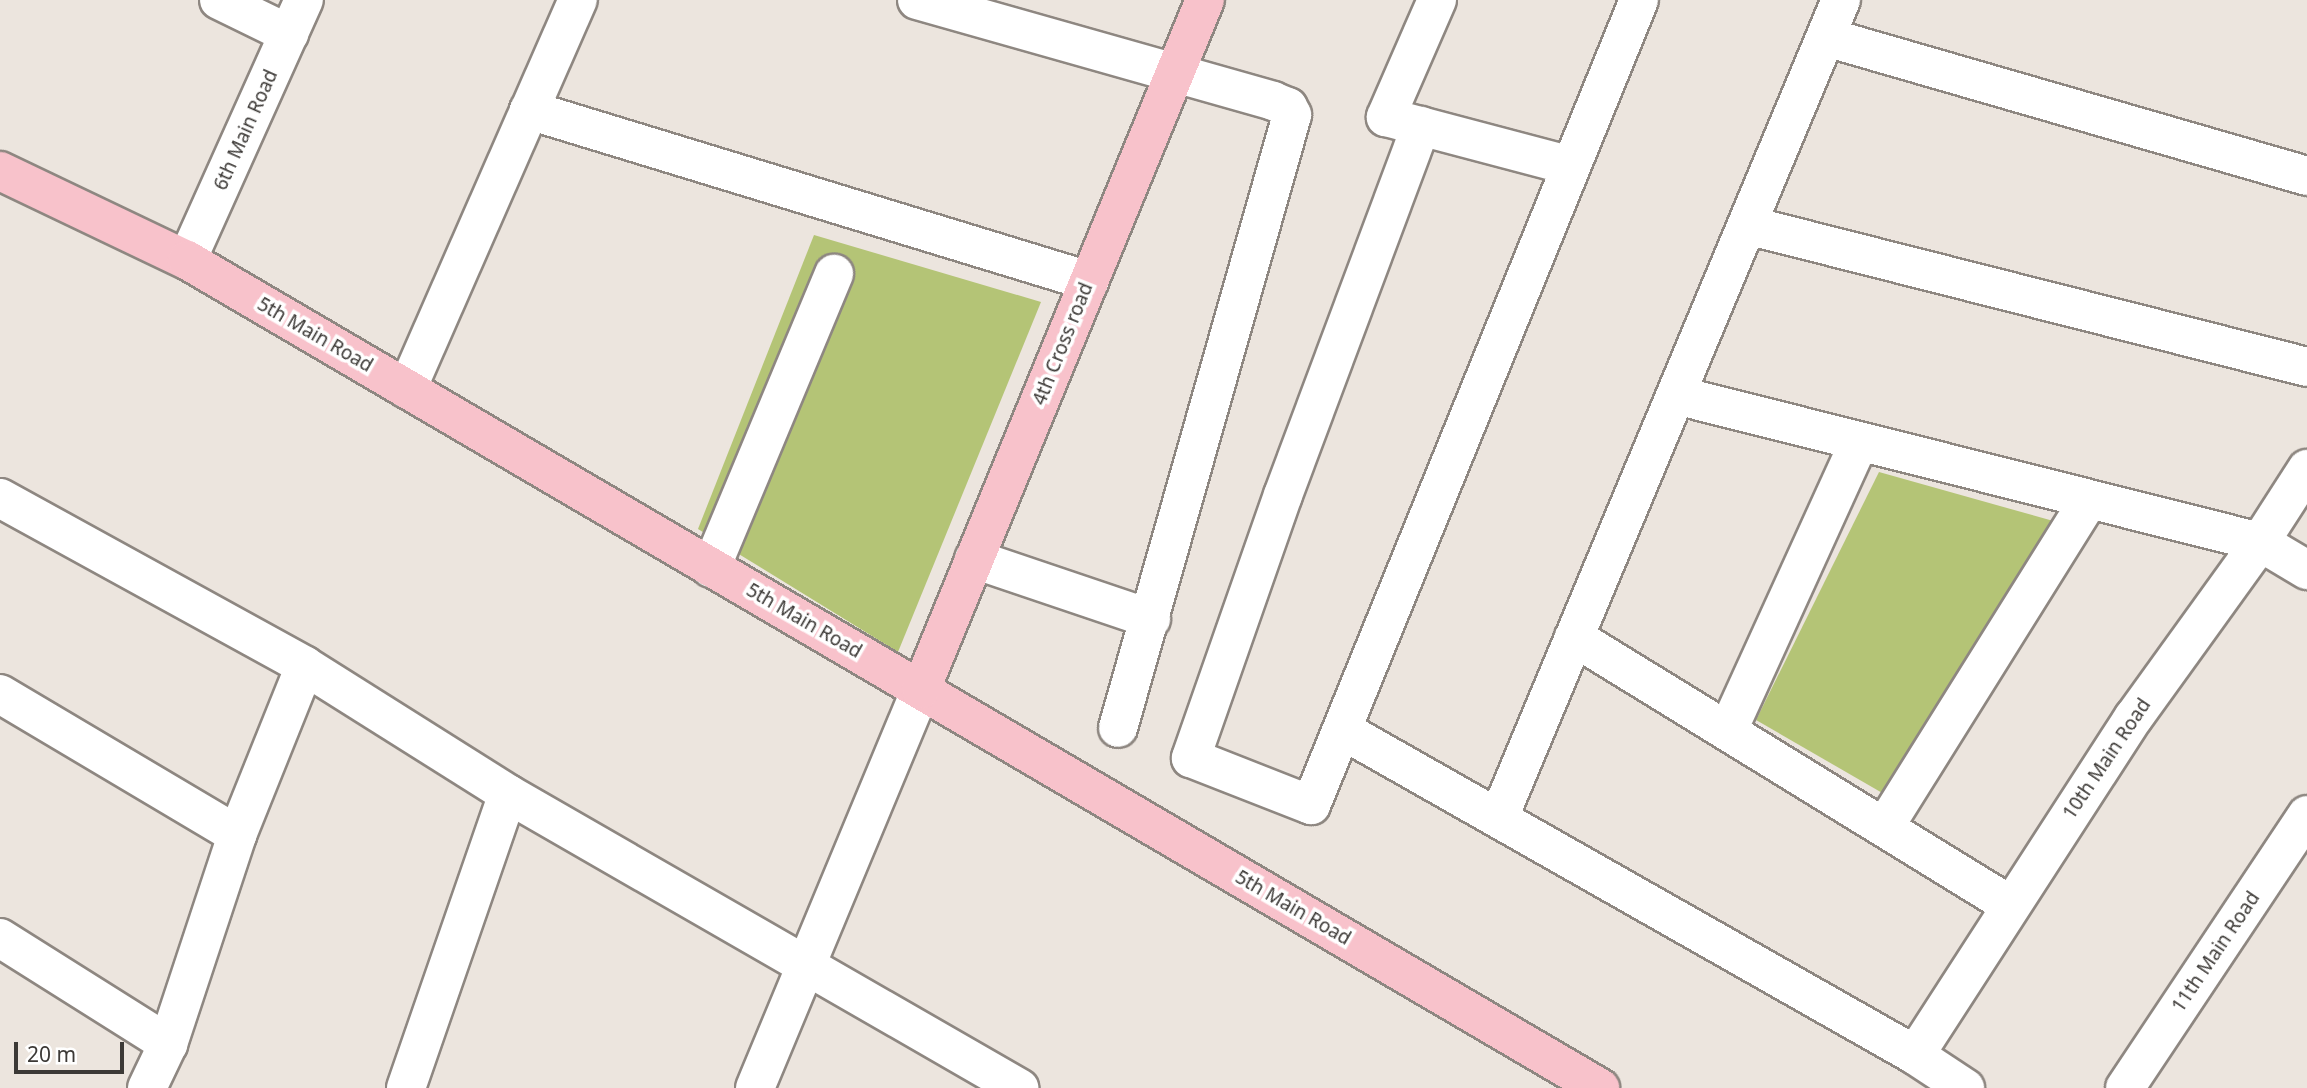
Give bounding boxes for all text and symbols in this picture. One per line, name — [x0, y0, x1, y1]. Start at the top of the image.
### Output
street label: 6th Main Road — [209, 66, 283, 194]
street label: 4th Cross road — [1028, 280, 1098, 408]
street label: 5th Main Road — [253, 293, 377, 377]
street label: 5th Main Road — [742, 579, 866, 663]
street label: 10th Main Road — [2058, 694, 2156, 824]
street label: 5th Main Road — [1231, 866, 1355, 950]
street label: 11th Main Road — [2167, 887, 2265, 1017]
scale bar — [18, 1028, 128, 1072]
text: 20 m — [27, 1040, 76, 1068]

